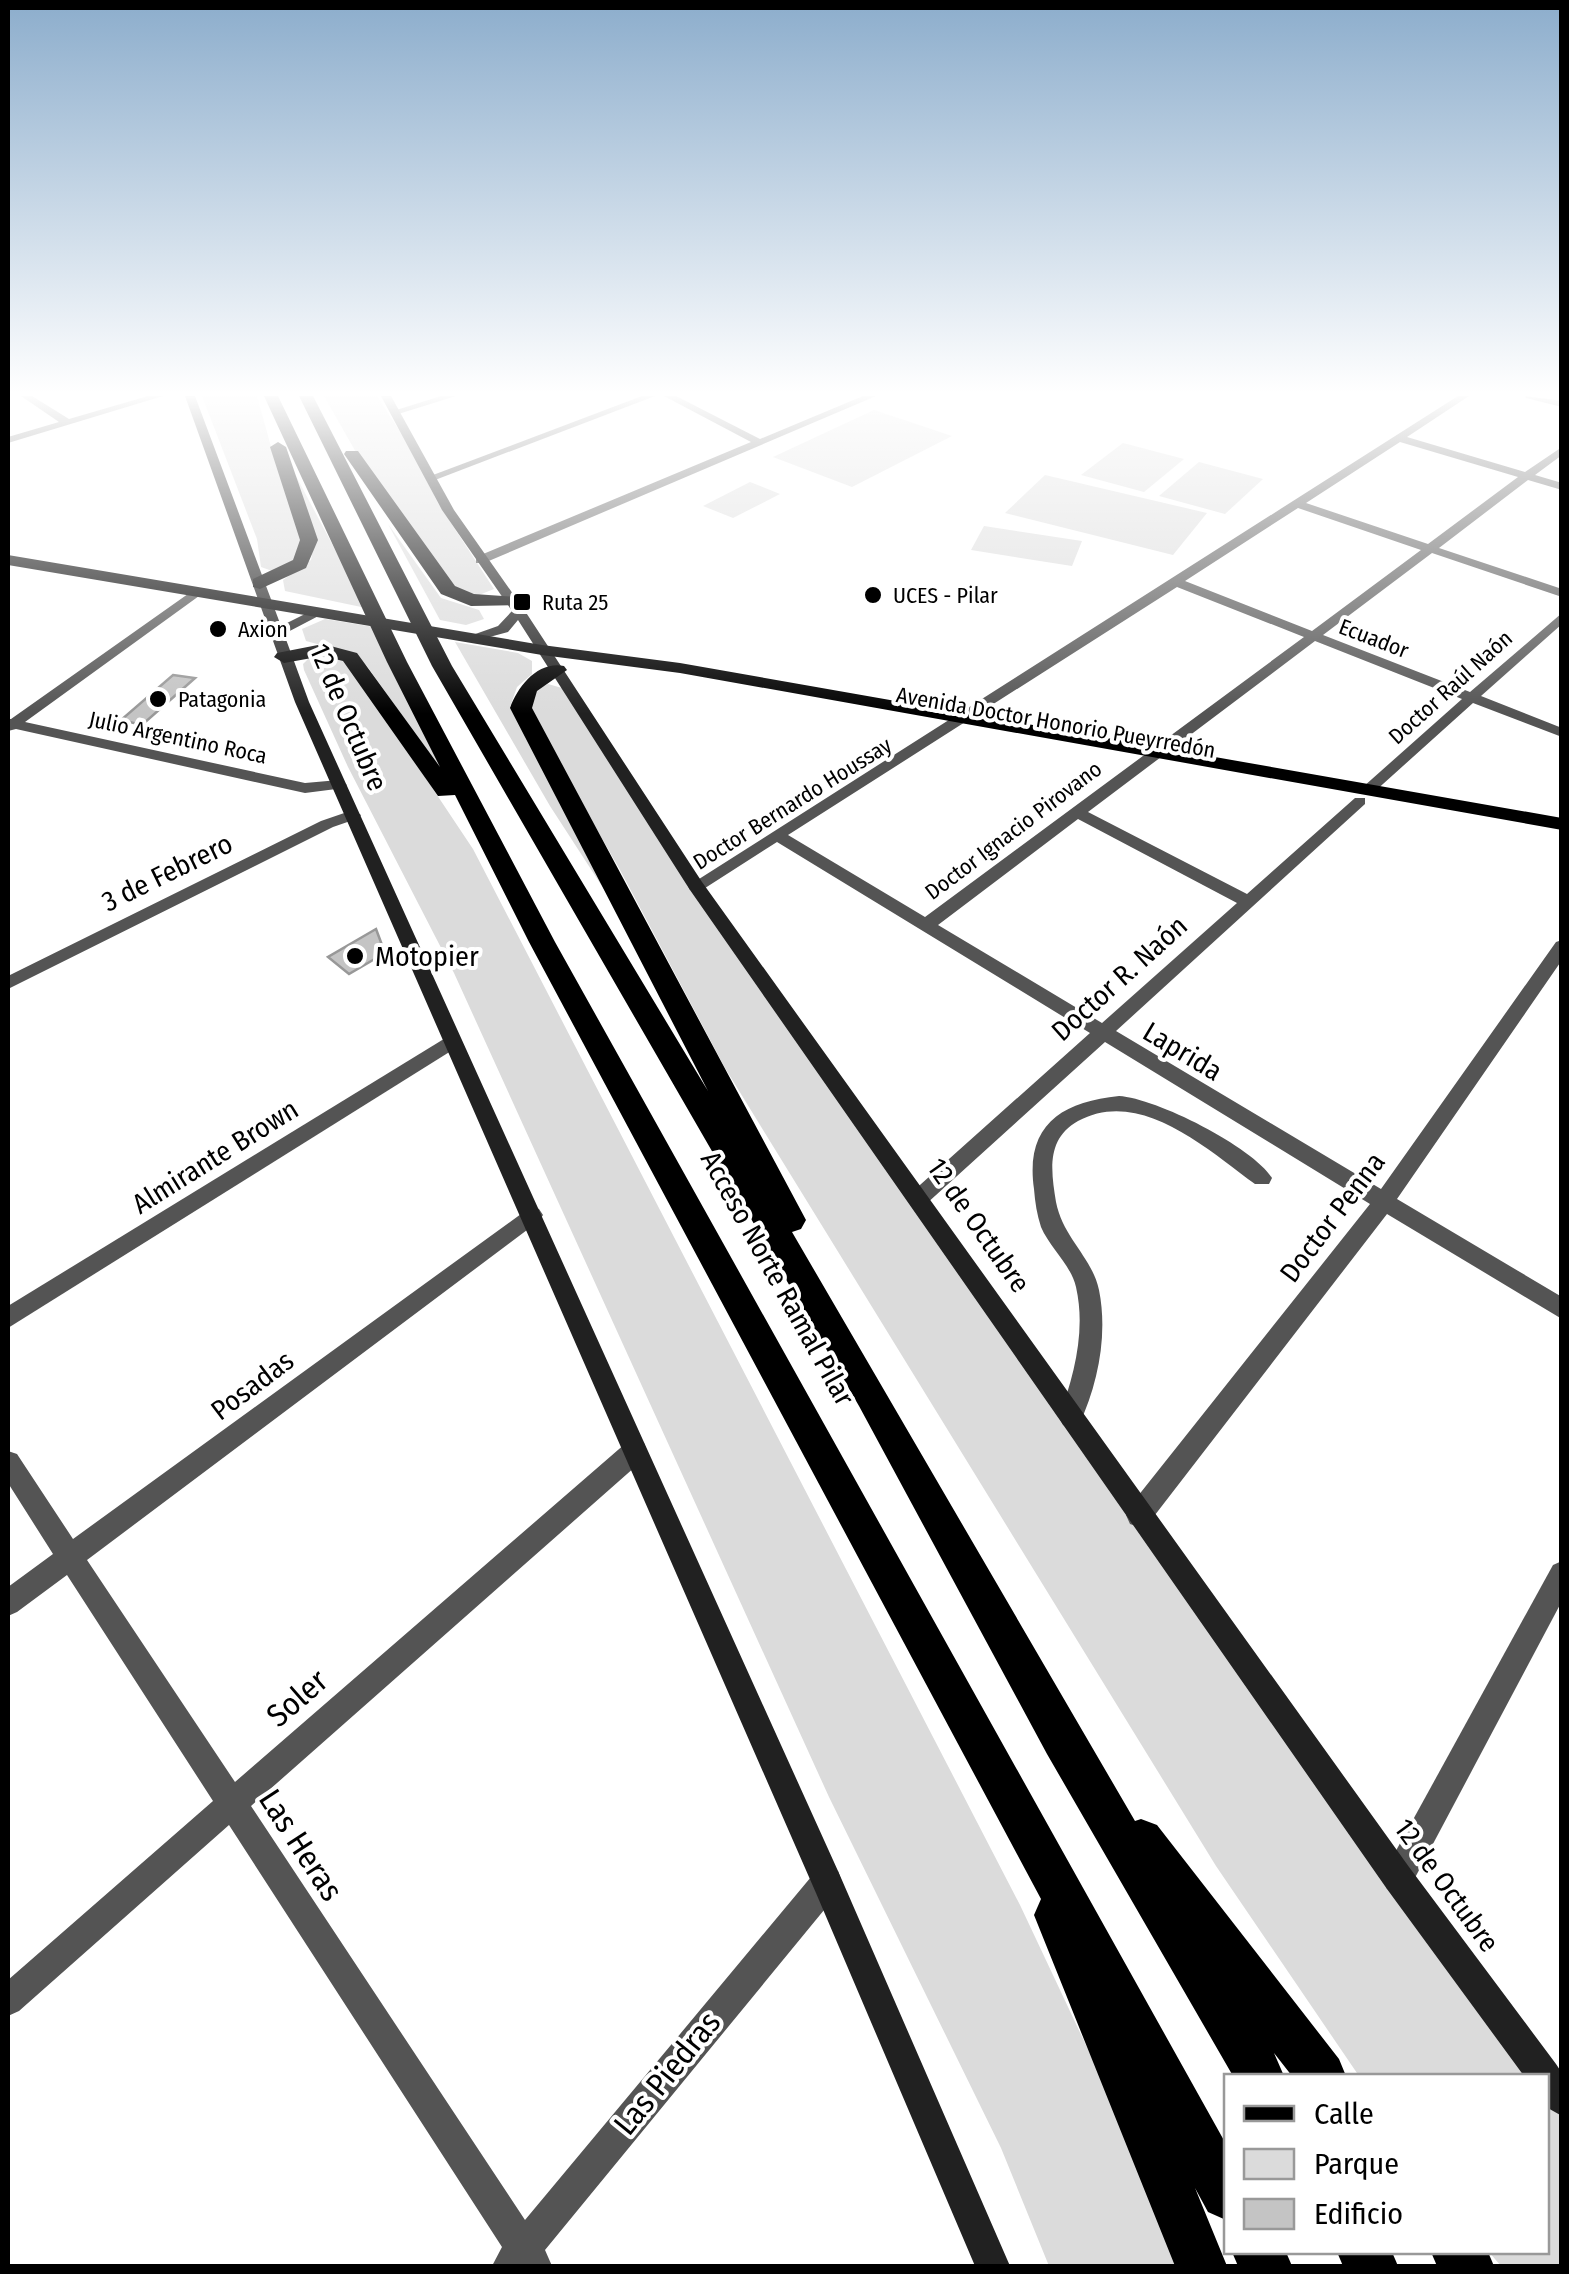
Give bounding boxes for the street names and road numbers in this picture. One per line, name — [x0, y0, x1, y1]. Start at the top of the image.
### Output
street label: Ecuador — [1335, 613, 1413, 664]
street label: Doctor Raúl Naón — [1383, 625, 1518, 750]
street label: 12 de Octubre — [303, 639, 394, 796]
street label: Avenida Doctor Honorio Pueyrredón — [894, 681, 1218, 764]
street label: Julio Argentino Roca — [86, 705, 269, 770]
street label: Doctor Bernardo Houssay — [688, 731, 897, 875]
street label: Doctor Ignacio Pirovano — [920, 755, 1107, 906]
street label: 3 de Febrero — [97, 827, 238, 918]
street label: Doctor R. Naón — [1045, 909, 1194, 1048]
street label: Laprida — [1137, 1015, 1228, 1088]
street label: Almirante Brown — [126, 1092, 304, 1221]
street label: Acceso Norte Ramal Pilar — [694, 1145, 861, 1411]
street label: Doctor Penna — [1273, 1146, 1392, 1289]
street label: 12 de Octubre — [920, 1152, 1037, 1299]
street label: Posadas — [205, 1344, 300, 1427]
street label: Soler — [259, 1661, 335, 1735]
street label: Las Heras — [251, 1782, 351, 1908]
street label: 12 de Octubre — [1387, 1812, 1506, 1958]
street label: Las Piedras — [606, 2004, 728, 2142]

